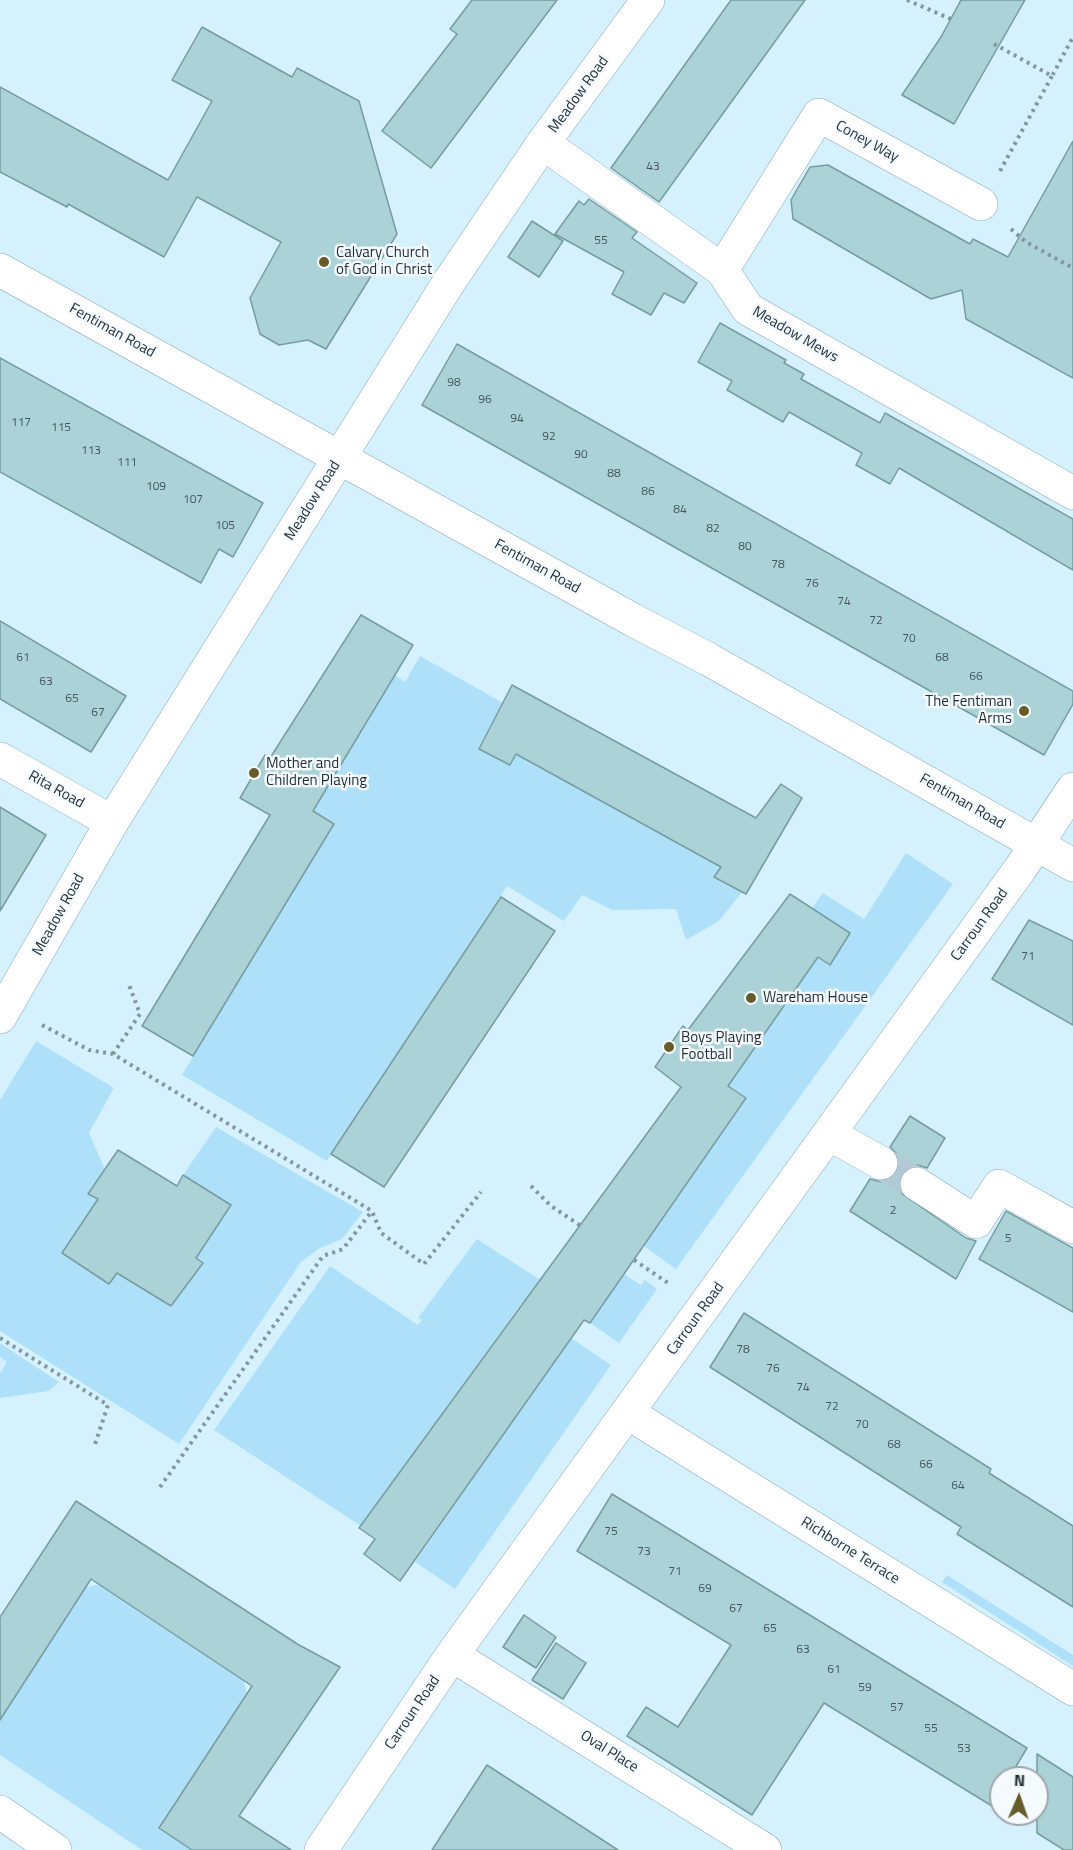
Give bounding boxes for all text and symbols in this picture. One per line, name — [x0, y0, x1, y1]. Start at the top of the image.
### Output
street label: Meadow Road — [545, 53, 613, 137]
street label: Coney Way — [832, 117, 902, 167]
house number: 43 — [646, 160, 660, 174]
house number: 55 — [594, 234, 608, 248]
place label: Calvary Church of God in Christ — [336, 244, 432, 279]
marker: Calvary Church of God in Christ — [317, 255, 331, 269]
street label: Fentiman Road — [66, 300, 158, 362]
street label: Meadow Mews — [749, 303, 841, 367]
house number: 98 — [447, 376, 461, 390]
house number: 96 — [478, 393, 492, 407]
house number: 94 — [510, 412, 524, 426]
house number: 117 — [11, 416, 31, 430]
house number: 115 — [51, 421, 71, 435]
house number: 92 — [542, 430, 556, 444]
house number: 113 — [81, 444, 101, 458]
house number: 90 — [574, 448, 588, 462]
house number: 111 — [117, 456, 137, 470]
street label: Meadow Road — [281, 458, 345, 544]
house number: 88 — [607, 467, 621, 481]
house number: 109 — [146, 480, 166, 494]
house number: 86 — [641, 485, 655, 499]
house number: 107 — [183, 493, 203, 507]
house number: 84 — [673, 503, 687, 517]
house number: 105 — [215, 519, 235, 533]
house number: 82 — [706, 522, 720, 536]
street label: Fentiman Road — [491, 536, 583, 598]
house number: 80 — [738, 540, 752, 554]
house number: 78 — [771, 558, 785, 572]
house number: 76 — [805, 577, 819, 591]
house number: 74 — [837, 595, 851, 609]
house number: 72 — [869, 614, 883, 628]
house number: 70 — [902, 632, 916, 646]
house number: 61 — [16, 651, 30, 665]
house number: 68 — [935, 651, 949, 665]
house number: 66 — [969, 670, 983, 684]
house number: 63 — [39, 675, 53, 689]
house number: 65 — [65, 692, 79, 706]
place label: The Fentiman Arms — [925, 693, 1012, 728]
marker: The Fentiman Arms — [1017, 704, 1031, 718]
house number: 67 — [91, 706, 105, 720]
place label: Mother and Children Playing — [266, 755, 367, 790]
marker: Mother and Children Playing — [247, 766, 261, 780]
street label: Rita Road — [25, 767, 87, 813]
street label: Fentiman Road — [916, 770, 1008, 834]
street label: Meadow Road — [29, 871, 89, 959]
street label: Carroun Road — [948, 885, 1012, 965]
house number: 71 — [1021, 950, 1035, 964]
place label: Wareham House — [763, 989, 868, 1007]
marker: Wareham House — [744, 991, 758, 1005]
place label: Boys Playing Football — [681, 1029, 762, 1064]
marker: Boys Playing Football — [662, 1040, 676, 1054]
house number: 2 — [890, 1204, 896, 1218]
house number: 5 — [1005, 1232, 1011, 1246]
street label: Carroun Road — [664, 1279, 728, 1359]
house number: 78 — [736, 1343, 750, 1357]
house number: 76 — [766, 1362, 780, 1376]
house number: 74 — [796, 1381, 810, 1395]
house number: 72 — [825, 1400, 839, 1414]
house number: 70 — [855, 1418, 869, 1432]
house number: 68 — [887, 1438, 901, 1452]
house number: 66 — [919, 1458, 933, 1472]
house number: 64 — [951, 1479, 965, 1493]
street label: Richborne Terrace — [797, 1513, 903, 1589]
house number: 75 — [604, 1525, 618, 1539]
house number: 73 — [637, 1545, 651, 1559]
house number: 71 — [668, 1565, 682, 1579]
house number: 69 — [698, 1582, 712, 1596]
house number: 67 — [729, 1602, 743, 1616]
house number: 65 — [763, 1622, 777, 1636]
house number: 63 — [796, 1643, 810, 1657]
house number: 61 — [827, 1663, 841, 1677]
street label: Carroun Road — [382, 1672, 444, 1754]
house number: 59 — [858, 1681, 872, 1695]
house number: 57 — [890, 1701, 904, 1715]
house number: 55 — [924, 1722, 938, 1736]
street label: Oval Place — [577, 1727, 641, 1777]
house number: 53 — [957, 1742, 971, 1756]
north arrow — [989, 1766, 1049, 1826]
text: N — [1014, 1768, 1026, 1792]

